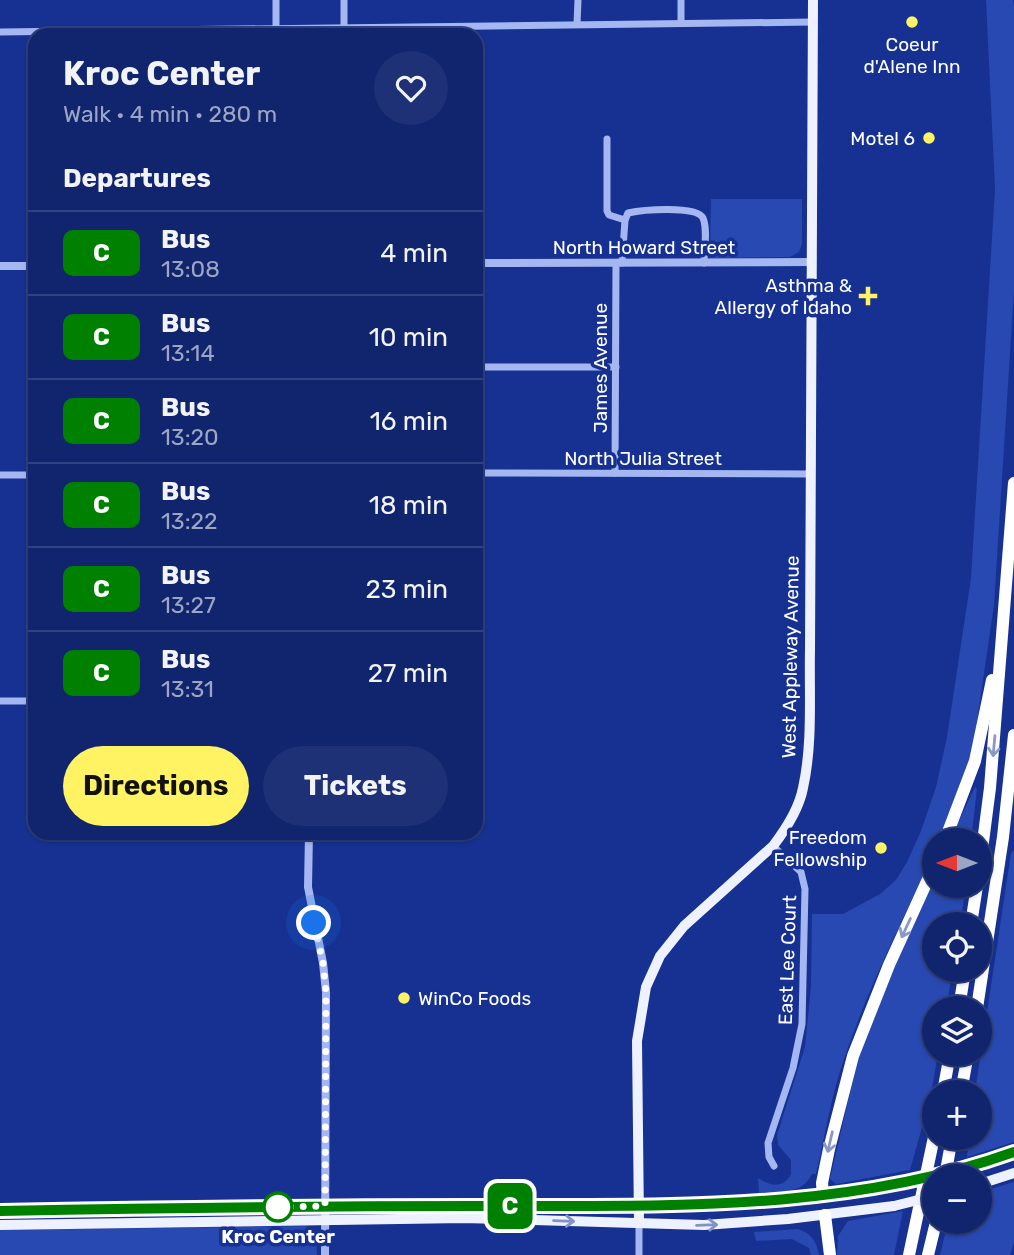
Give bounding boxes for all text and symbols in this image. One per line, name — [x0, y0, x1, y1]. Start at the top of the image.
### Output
marker: Coeur d'Alene Inn — [904, 14, 920, 30]
place label: Coeur d'Alene Inn — [863, 33, 961, 78]
button: heart — [374, 51, 448, 125]
text: Kroc Center — [63, 54, 260, 93]
text: Walk · 4 min · 280 m — [63, 100, 277, 128]
place label: Motel 6 — [850, 127, 915, 150]
marker: Motel 6 — [921, 130, 937, 146]
text: Departures — [63, 163, 211, 194]
text: Bus — [161, 224, 210, 255]
street label: North Howard Street — [553, 236, 736, 259]
text: 4 min — [380, 238, 448, 269]
text: C — [93, 239, 110, 267]
text: 13:08 — [161, 255, 220, 283]
place label: Asthma & Allergy of Idaho — [715, 274, 852, 319]
marker: Asthma & Allergy of Idaho — [858, 286, 878, 306]
street label: James Avenue — [589, 303, 612, 433]
text: Bus — [161, 308, 210, 339]
text: 10 min — [369, 322, 448, 353]
text: C — [93, 323, 110, 351]
text: 13:14 — [161, 339, 215, 367]
text: Bus — [161, 392, 210, 423]
text: 16 min — [370, 406, 448, 437]
text: C — [93, 407, 110, 435]
text: 13:20 — [161, 423, 219, 451]
street label: North Julia Street — [564, 447, 722, 470]
text: Bus — [161, 476, 210, 507]
text: 18 min — [369, 490, 448, 521]
text: C — [93, 491, 110, 519]
text: 13:22 — [161, 507, 218, 535]
street label: West Appleway Avenue — [777, 555, 804, 759]
text: Bus — [161, 560, 210, 591]
text: 23 min — [366, 574, 448, 605]
text: C — [93, 575, 110, 603]
text: 13:27 — [161, 591, 216, 619]
text: Bus — [161, 644, 210, 675]
text: 27 min — [368, 658, 448, 689]
text: C — [93, 659, 110, 687]
text: 13:31 — [161, 675, 214, 703]
one-way arrow — [987, 735, 1000, 757]
button: Directions — [63, 746, 249, 826]
button: Tickets — [263, 746, 448, 826]
place label: Freedom Fellowship — [773, 826, 867, 871]
north arrow — [922, 828, 992, 898]
map controls — [922, 828, 992, 1234]
marker: Freedom Fellowship — [873, 840, 889, 856]
street label: East Lee Court — [774, 894, 801, 1025]
your location — [296, 905, 331, 940]
button: locate — [922, 912, 992, 982]
one-way arrow — [899, 917, 912, 938]
place label: WinCo Foods — [418, 987, 531, 1010]
marker: WinCo Foods — [396, 990, 412, 1006]
button: layers — [922, 996, 992, 1066]
button: + — [922, 1080, 992, 1150]
one-way arrow — [823, 1130, 837, 1153]
button: − — [922, 1164, 992, 1234]
line badge: C — [487, 1183, 533, 1229]
marker: Kroc Center — [263, 1192, 293, 1222]
text: C — [502, 1192, 518, 1220]
one-way arrow — [552, 1215, 575, 1228]
one-way arrow — [696, 1218, 719, 1231]
place label: Kroc Center — [221, 1225, 335, 1248]

